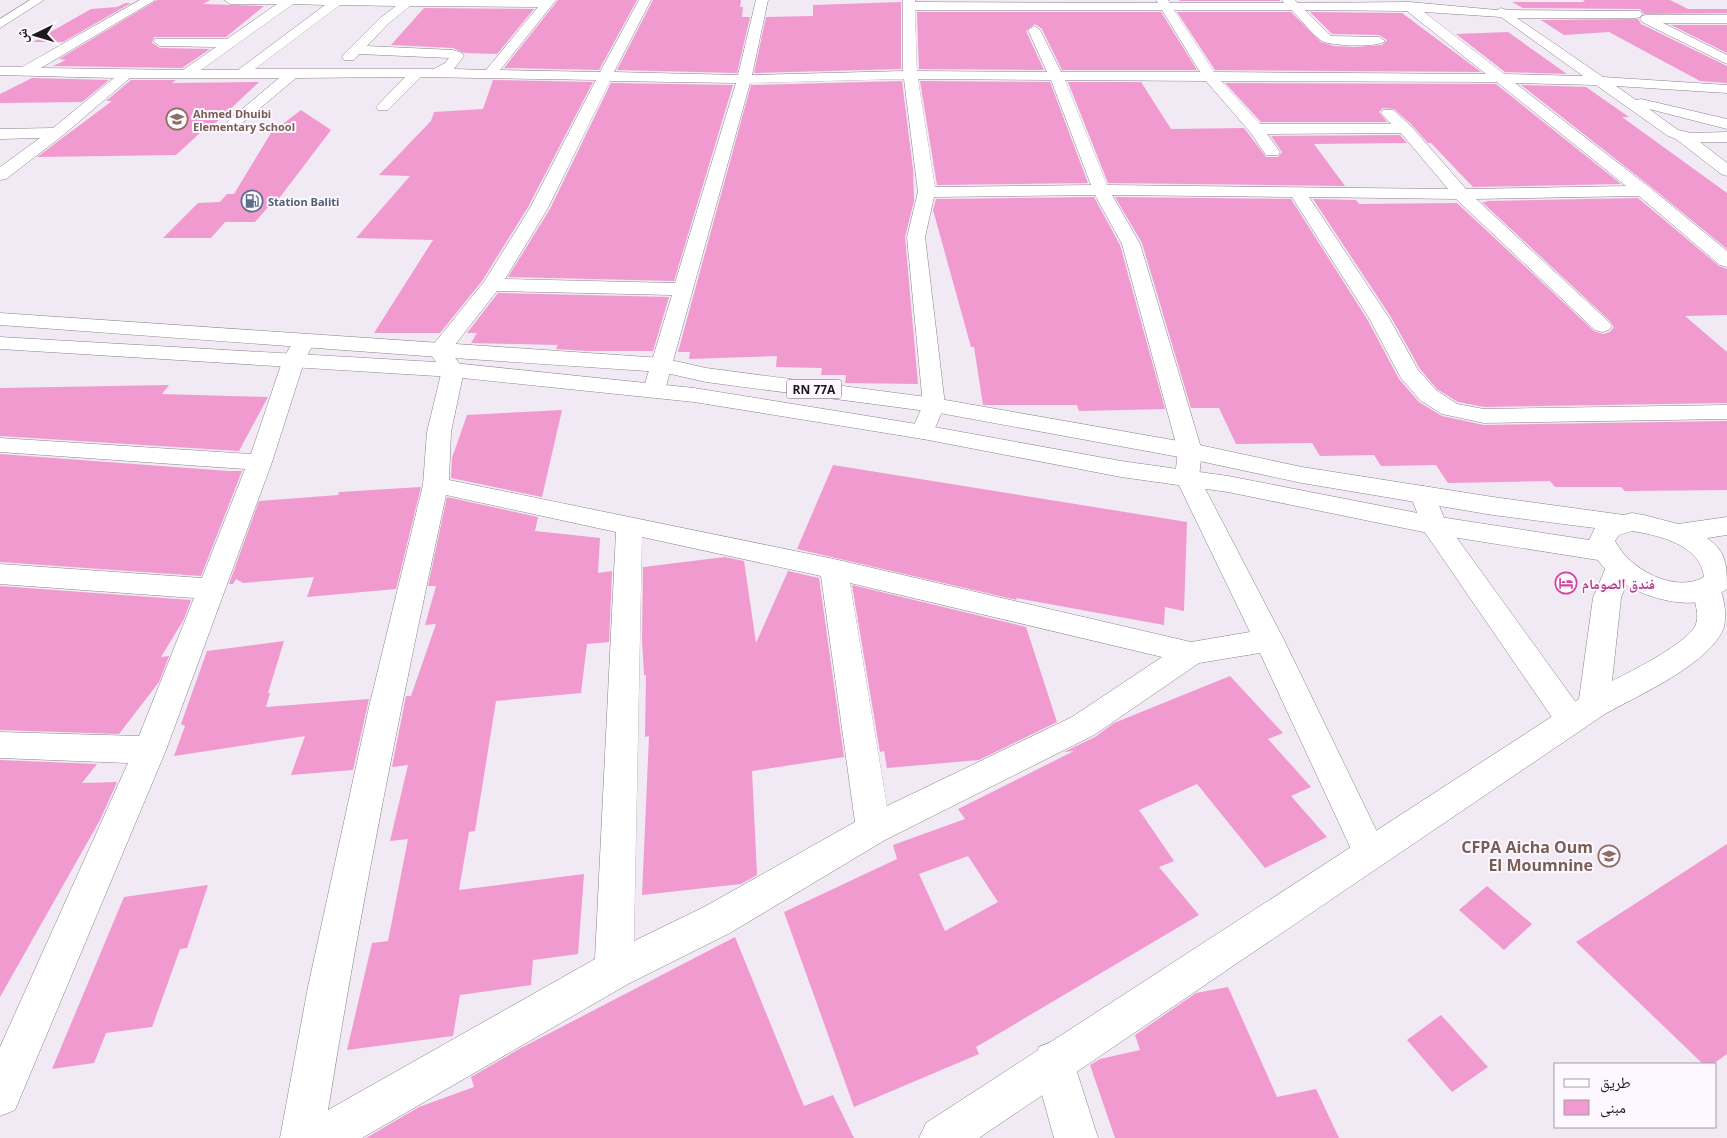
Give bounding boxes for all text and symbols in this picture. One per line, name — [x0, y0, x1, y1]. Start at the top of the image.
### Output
north arrow — [10, 10, 60, 60]
text: ش — [11, 28, 32, 44]
place label: Ahmed Dhuibi Elementary School — [193, 106, 295, 134]
school or university icon: Ahmed Dhuibi Elementary School — [165, 107, 189, 131]
fuel station icon: Station Baliti — [240, 189, 264, 213]
place label: Station Baliti — [268, 194, 339, 209]
road number: RN 77A — [786, 379, 842, 398]
hotel icon: فندق الصومام — [1554, 571, 1578, 595]
place label: فندق الصومام — [1582, 574, 1655, 594]
place label: CFPA Aicha Oum El Moumnine — [1461, 836, 1593, 876]
school or university icon: CFPA Aicha Oum El Moumnine — [1597, 844, 1621, 868]
legend — [1554, 1063, 1717, 1128]
text: طريق — [1600, 1072, 1631, 1093]
text: مبنى — [1600, 1097, 1626, 1118]

